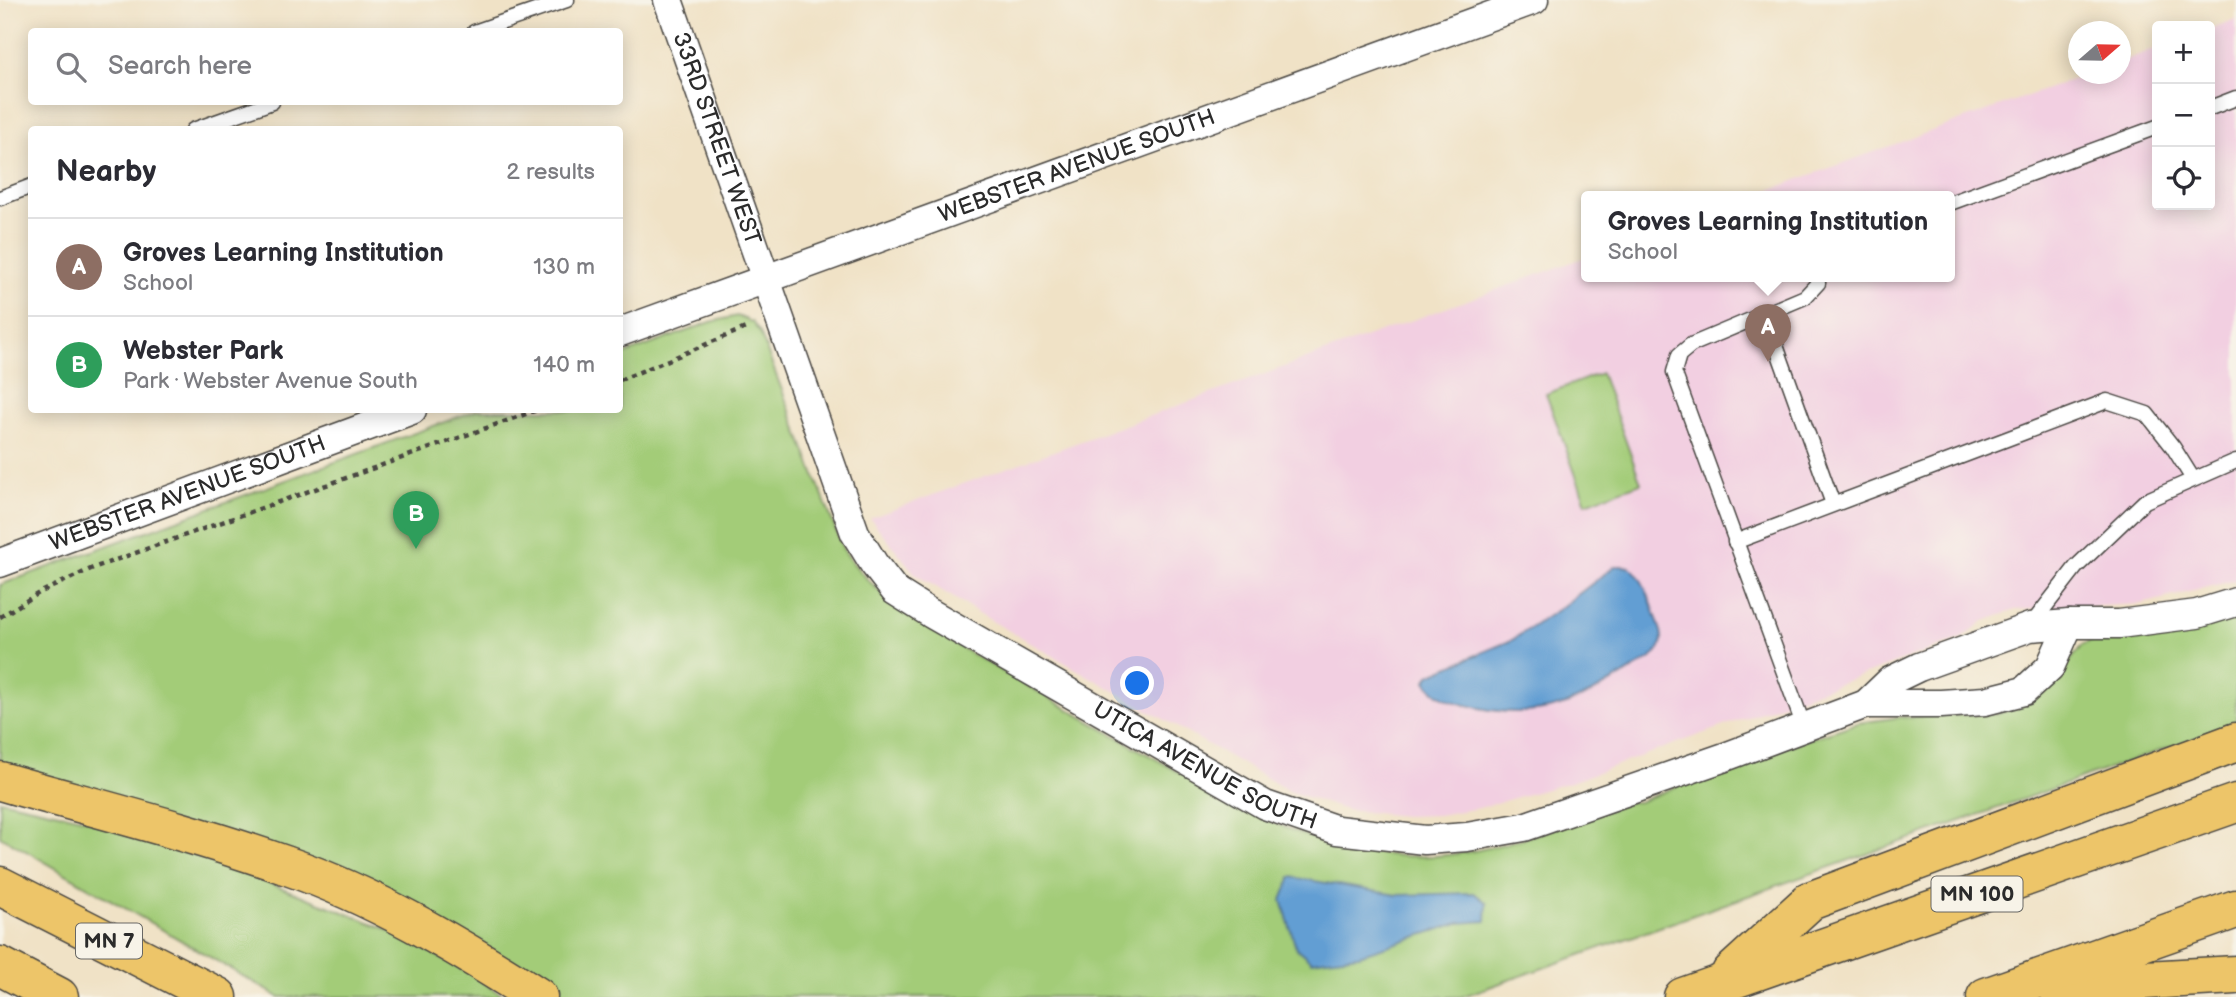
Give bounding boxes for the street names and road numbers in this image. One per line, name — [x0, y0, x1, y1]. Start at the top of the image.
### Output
street label: 33RD STREET WEST — [666, 28, 767, 249]
street label: WEBSTER AVENUE SOUTH — [935, 103, 1219, 229]
street label: WEBSTER AVENUE SOUTH — [46, 429, 329, 557]
street label: UTICA AVENUE SOUTH — [1088, 695, 1321, 836]
road number: MN 100 — [1932, 876, 2022, 912]
road number: MN 7 — [76, 923, 142, 958]

